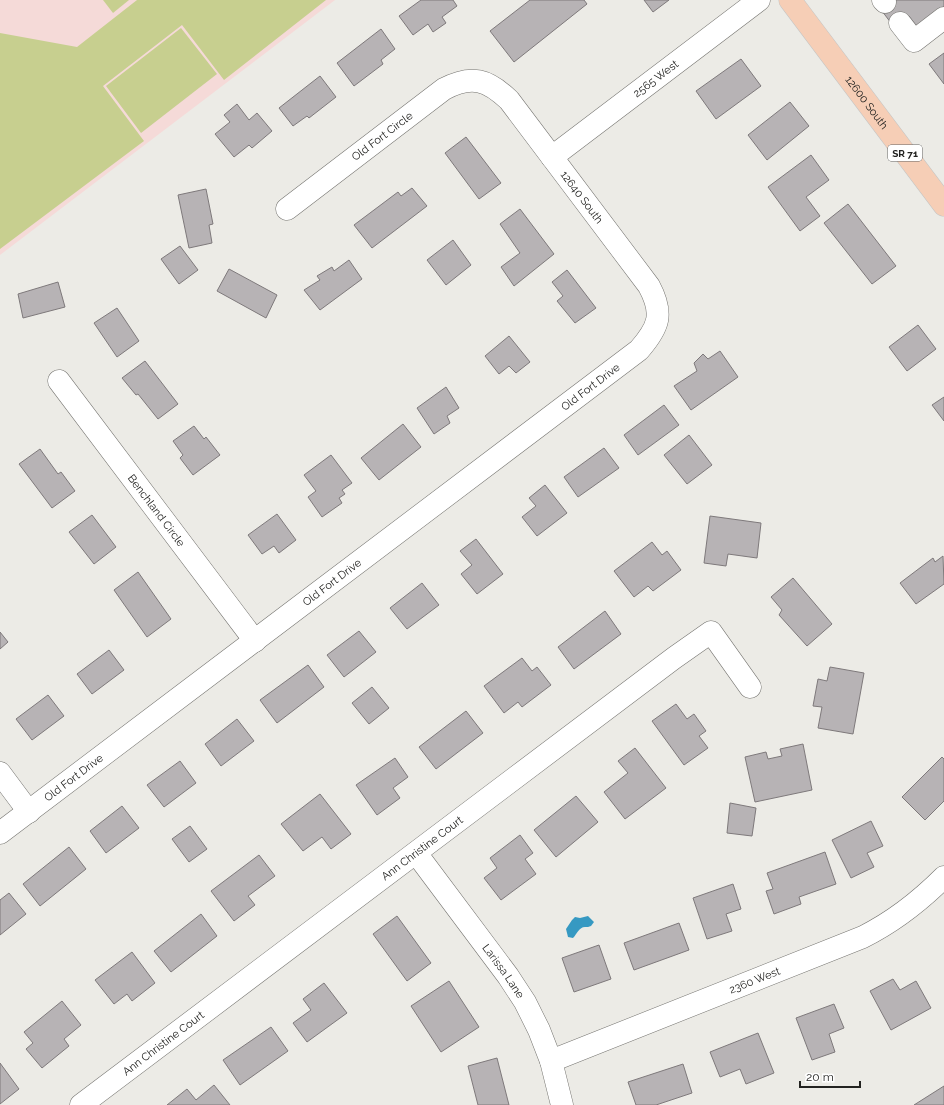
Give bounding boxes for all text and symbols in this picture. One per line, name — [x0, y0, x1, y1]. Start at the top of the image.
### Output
street label: 2565 West — [631, 57, 681, 100]
street label: 12600 South — [842, 73, 891, 132]
street label: Old Fort Circle — [349, 109, 416, 164]
road number: SR 71 — [888, 145, 922, 161]
street label: 12640 South — [558, 168, 606, 226]
street label: Old Fort Drive — [559, 360, 623, 414]
street label: Benchland Circle — [125, 472, 188, 550]
street label: Old Fort Drive — [300, 556, 365, 609]
street label: Old Fort Drive — [42, 751, 106, 804]
street label: Ann Christine Court — [379, 813, 466, 883]
street label: Larissa Lane — [479, 942, 527, 1001]
street label: 2360 West — [727, 965, 782, 997]
street label: Ann Christine Court — [120, 1008, 207, 1078]
scale bar — [800, 1063, 860, 1089]
text: 20 m — [806, 1070, 834, 1084]

